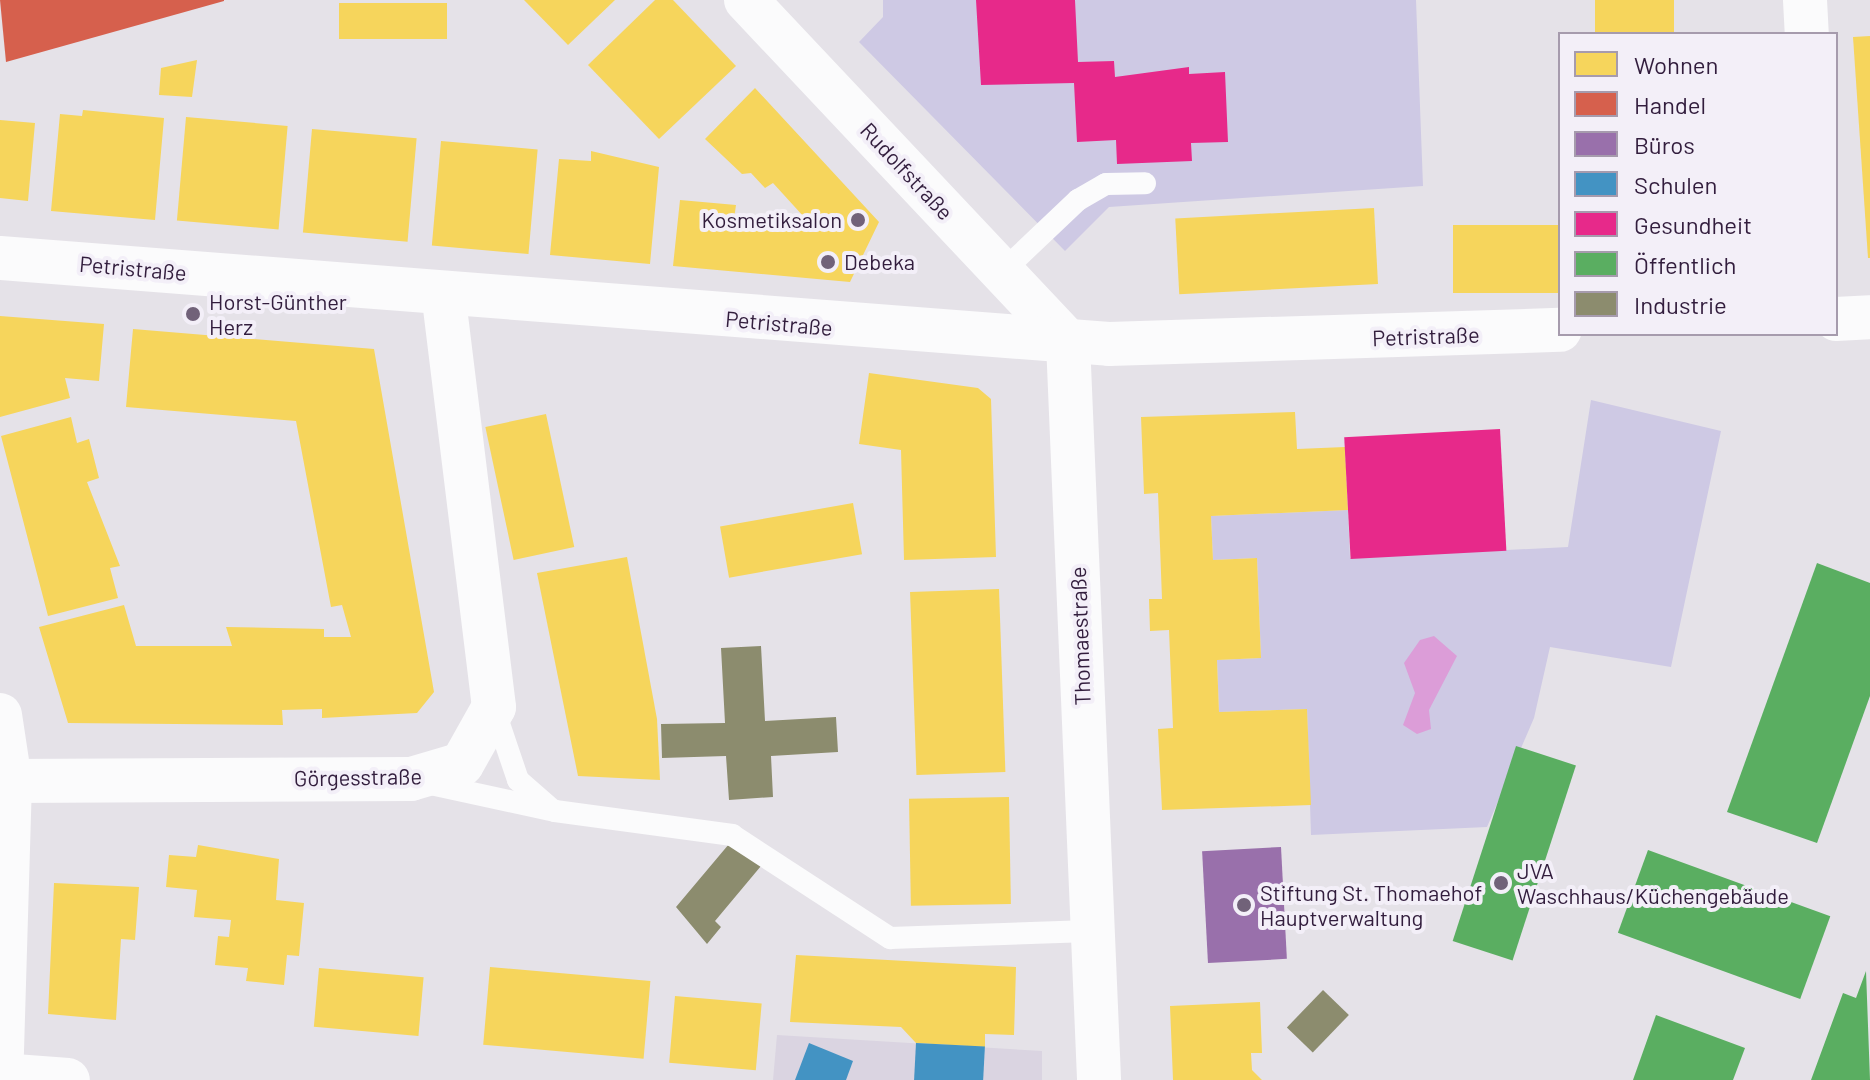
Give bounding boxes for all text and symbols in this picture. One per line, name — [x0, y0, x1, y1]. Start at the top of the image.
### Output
legend — [1558, 32, 1838, 336]
text: Wohnen — [1634, 50, 1718, 79]
text: Handel — [1634, 90, 1706, 119]
street label: Rudolfstraße — [855, 117, 959, 225]
text: Büros — [1634, 130, 1695, 159]
text: Schulen — [1634, 170, 1718, 199]
place label: Kosmetiksalon — [701, 207, 842, 233]
text: Gesundheit — [1634, 210, 1752, 239]
marker: Kosmetiksalon — [849, 211, 867, 229]
place label: Debeka — [844, 249, 915, 275]
street label: Petristraße — [78, 250, 188, 286]
text: Öffentlich — [1634, 250, 1736, 279]
marker: Debeka — [819, 253, 837, 271]
place label: Horst-Günther Herz — [209, 288, 347, 340]
text: Industrie — [1634, 290, 1727, 319]
marker: Horst-Günther Herz — [184, 305, 202, 323]
street label: Petristraße — [724, 305, 834, 341]
street label: Petristraße — [1372, 321, 1480, 351]
street label: Thomaestraße — [1064, 566, 1096, 706]
street label: Görgesstraße — [294, 763, 422, 791]
place label: JVA Waschhaus/Küchengebäude — [1517, 857, 1789, 908]
marker: JVA Waschhaus/Küchengebäude — [1492, 874, 1510, 892]
place label: Stiftung St. Thomaehof Hauptverwaltung — [1260, 879, 1482, 930]
marker: Stiftung St. Thomaehof Hauptverwaltung — [1235, 896, 1253, 914]

